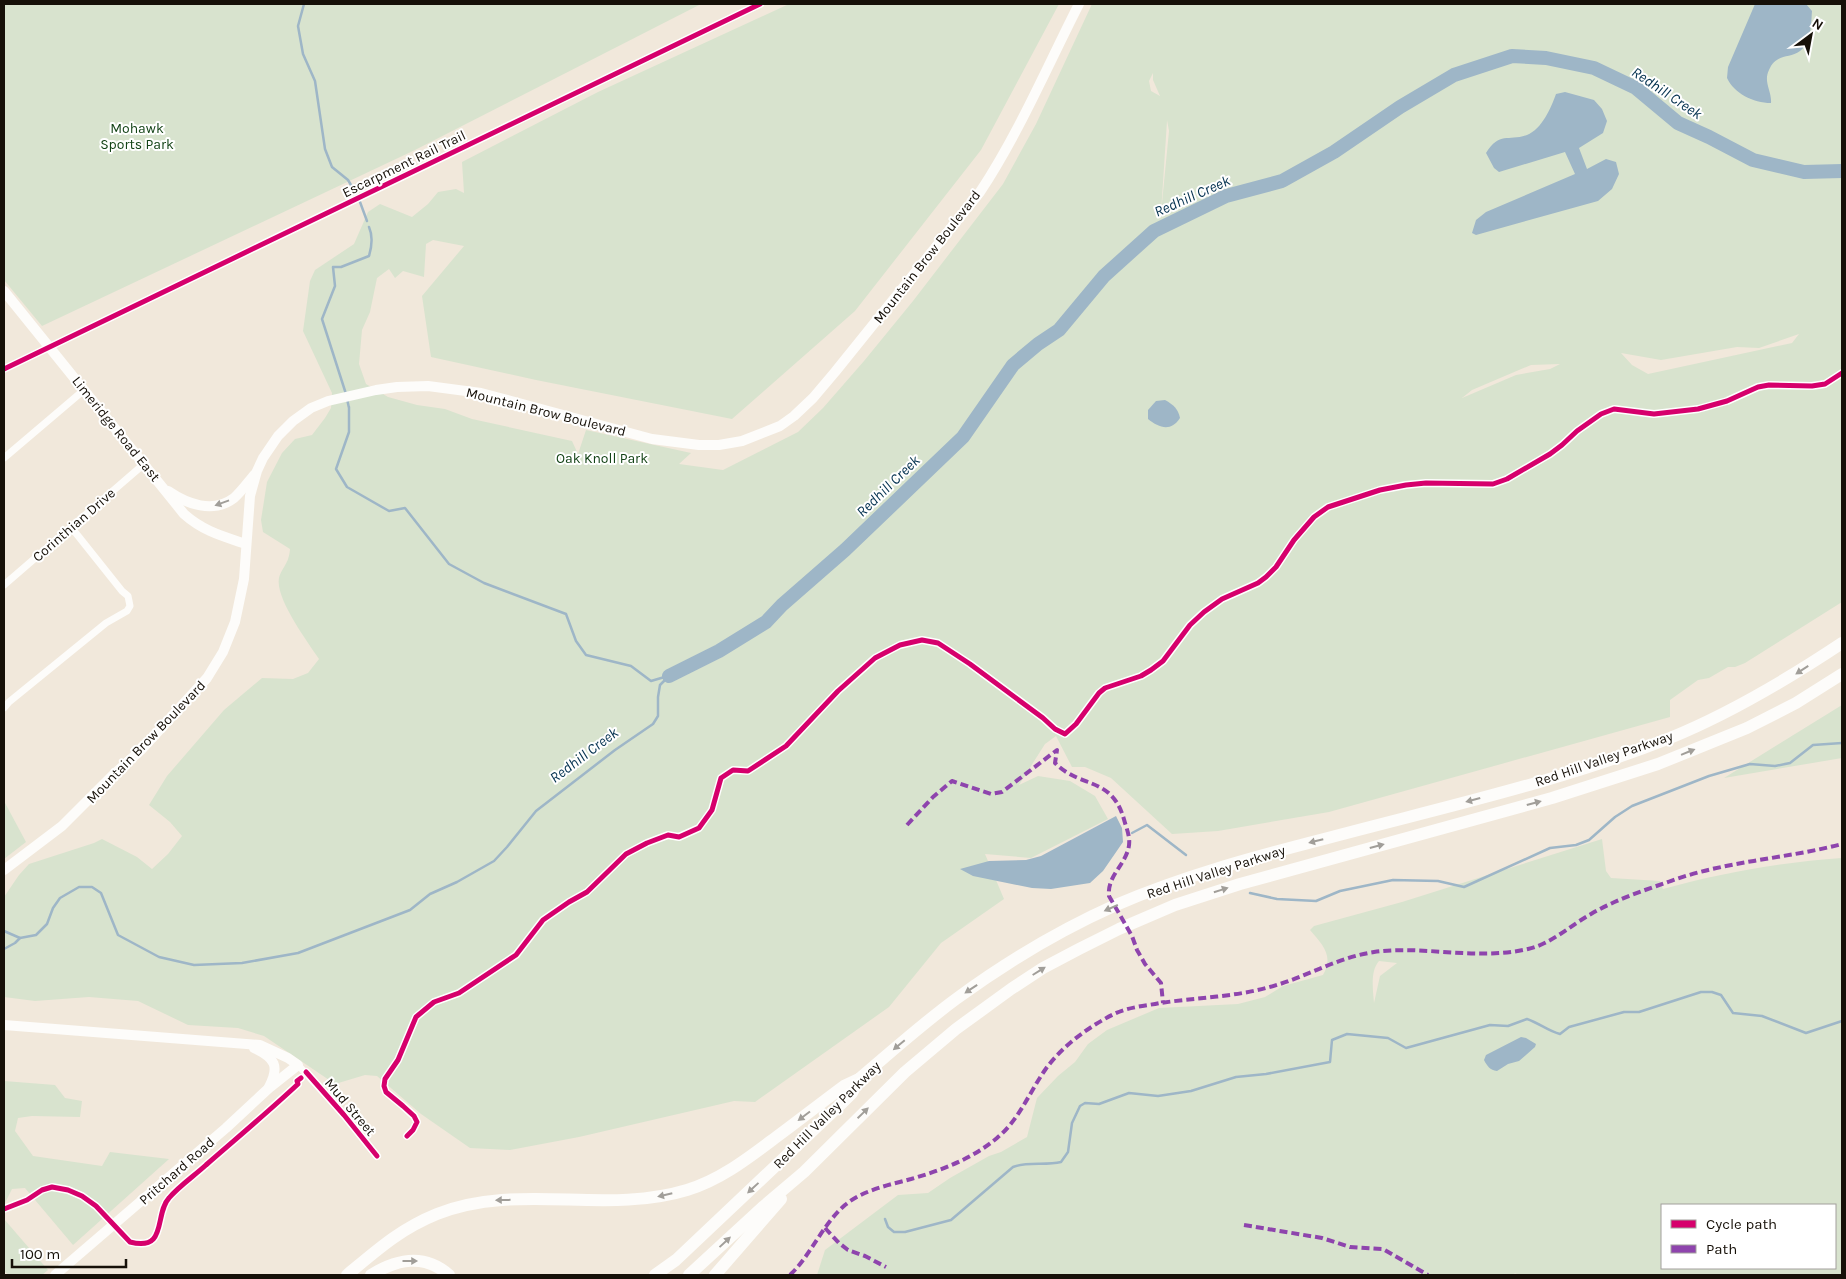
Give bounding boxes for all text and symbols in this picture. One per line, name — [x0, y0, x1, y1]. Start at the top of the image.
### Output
north arrow — [1786, 10, 1836, 60]
text: N — [1809, 15, 1826, 34]
water label: Redhill Creek — [1628, 63, 1706, 123]
park label: Mohawk Sports Park — [100, 120, 174, 153]
street label: Escarpment Rail Trail — [339, 127, 469, 201]
water label: Redhill Creek — [1151, 171, 1233, 221]
street label: Mountain Brow Boulevard — [870, 187, 984, 327]
street label: Limeridge Road East — [68, 373, 164, 485]
street label: Mountain Brow Boulevard — [464, 384, 628, 440]
park label: Oak Knoll Park — [556, 450, 648, 467]
water label: Redhill Creek — [853, 451, 924, 521]
street label: Corinthian Drive — [29, 484, 119, 566]
one-way arrow — [214, 499, 229, 507]
one-way arrow — [1795, 665, 1808, 675]
street label: Mountain Brow Boulevard — [83, 677, 209, 807]
water label: Redhill Creek — [546, 723, 622, 787]
street label: Red Hill Valley Parkway — [1533, 727, 1676, 791]
one-way arrow — [1681, 748, 1696, 755]
one-way arrow — [1465, 796, 1480, 804]
one-way arrow — [1527, 798, 1542, 806]
one-way arrow — [1308, 837, 1323, 845]
street label: Red Hill Valley Parkway — [1144, 841, 1288, 902]
one-way arrow — [1370, 841, 1385, 849]
one-way arrow — [1214, 886, 1229, 893]
one-way arrow — [1104, 904, 1118, 912]
one-way arrow — [1032, 967, 1045, 976]
one-way arrow — [964, 984, 978, 994]
one-way arrow — [893, 1040, 906, 1051]
street label: Red Hill Valley Parkway — [770, 1057, 885, 1172]
street label: Mud Street — [321, 1075, 379, 1139]
one-way arrow — [857, 1107, 869, 1119]
one-way arrow — [798, 1110, 811, 1121]
street label: Pritchard Road — [136, 1134, 218, 1208]
one-way arrow — [747, 1182, 759, 1194]
one-way arrow — [657, 1191, 672, 1199]
one-way arrow — [495, 1196, 511, 1204]
legend — [1661, 1204, 1836, 1269]
text: Cycle path — [1706, 1215, 1777, 1233]
scale bar — [12, 1236, 126, 1268]
one-way arrow — [719, 1236, 731, 1248]
text: Path — [1706, 1240, 1737, 1258]
text: 100 m — [20, 1245, 60, 1263]
one-way arrow — [403, 1257, 419, 1265]

